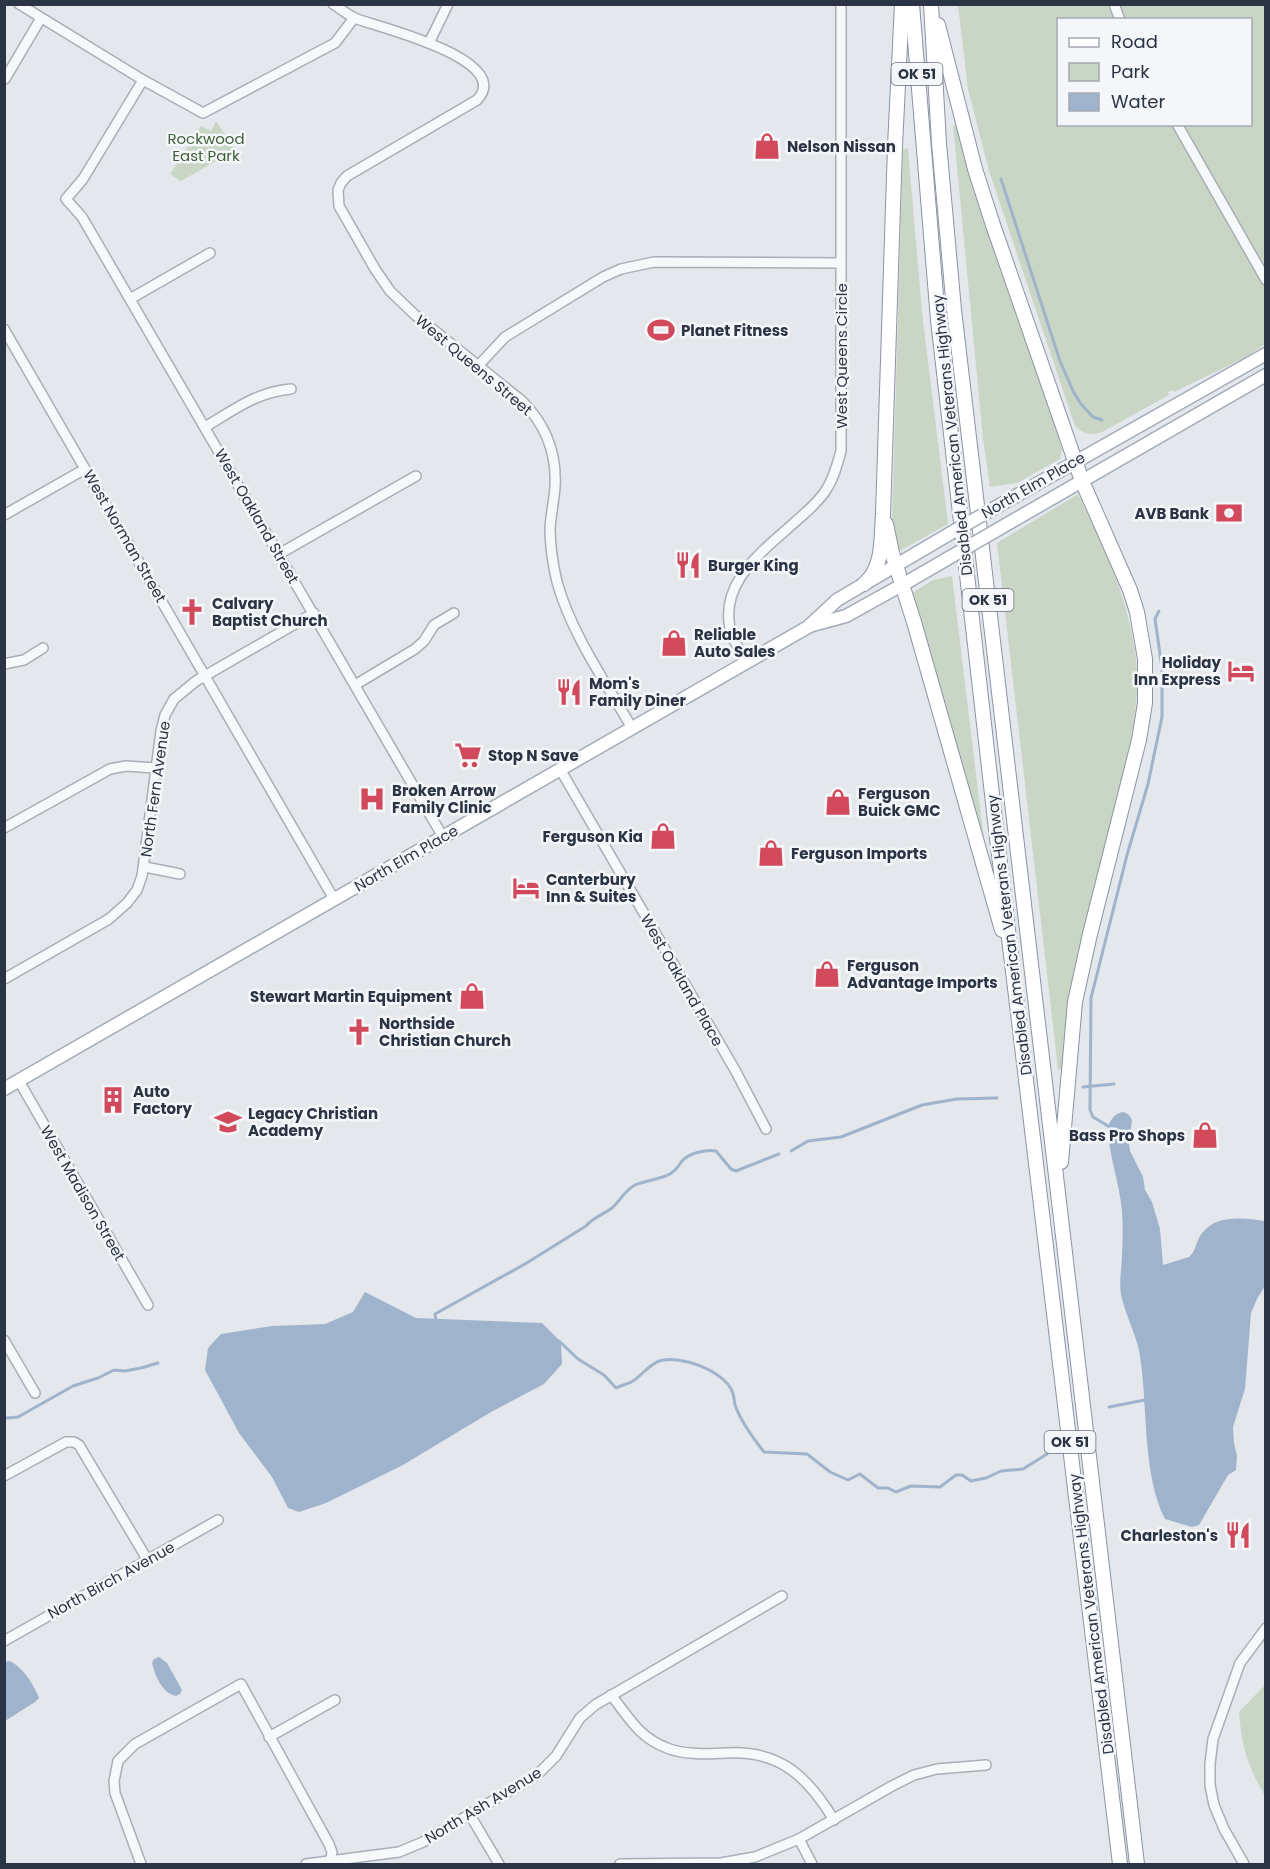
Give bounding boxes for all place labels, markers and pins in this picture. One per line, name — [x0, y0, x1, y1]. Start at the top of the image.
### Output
shop icon: Nelson Nissan — [752, 131, 782, 161]
place label: Nelson Nissan — [787, 136, 896, 157]
sports icon: Planet Fitness — [646, 315, 676, 345]
place label: Planet Fitness — [681, 320, 788, 341]
bank icon: AVB Bank — [1214, 498, 1244, 528]
place label: AVB Bank — [1134, 503, 1210, 524]
restaurant icon: Burger King — [673, 550, 703, 580]
place label: Burger King — [708, 555, 799, 576]
place label: Calvary Baptist Church — [212, 593, 328, 631]
church icon: Calvary Baptist Church — [177, 597, 207, 627]
place label: Reliable Auto Sales — [694, 624, 775, 662]
shop icon: Reliable Auto Sales — [659, 628, 689, 658]
place label: Holiday Inn Express — [1134, 652, 1222, 690]
hotel icon: Holiday Inn Express — [1226, 656, 1256, 686]
place label: Mom's Family Diner — [589, 673, 686, 711]
restaurant icon: Mom's Family Diner — [554, 677, 584, 707]
supermarket icon: Stop N Save — [453, 740, 483, 770]
place label: Stop N Save — [488, 745, 579, 766]
place label: Broken Arrow Family Clinic — [392, 780, 496, 818]
place label: Ferguson Buick GMC — [858, 783, 941, 821]
hospital icon: Broken Arrow Family Clinic — [357, 784, 387, 814]
shop icon: Ferguson Buick GMC — [823, 787, 853, 817]
shop icon: Ferguson Kia — [648, 821, 678, 851]
place label: Ferguson Kia — [543, 826, 643, 847]
shop icon: Ferguson Imports — [756, 838, 786, 868]
place label: Ferguson Imports — [791, 843, 927, 864]
place label: Canterbury Inn & Suites — [546, 869, 636, 907]
hotel icon: Canterbury Inn & Suites — [511, 873, 541, 903]
place label: Ferguson Advantage Imports — [847, 955, 998, 993]
shop icon: Ferguson Advantage Imports — [812, 959, 842, 989]
shop icon: Stewart Martin Equipment — [457, 981, 487, 1011]
place label: Stewart Martin Equipment — [250, 986, 452, 1007]
place label: Northside Christian Church — [379, 1013, 511, 1051]
church icon: Northside Christian Church — [344, 1017, 374, 1047]
place label: Auto Factory — [133, 1081, 193, 1119]
building icon: Auto Factory — [98, 1085, 128, 1115]
place label: Legacy Christian Academy — [248, 1103, 378, 1141]
school or university icon: Legacy Christian Academy — [213, 1107, 243, 1137]
shop icon: Bass Pro Shops — [1190, 1120, 1220, 1150]
place label: Bass Pro Shops — [1069, 1125, 1185, 1146]
restaurant icon: Charleston's — [1223, 1520, 1253, 1550]
place label: Charleston's — [1120, 1525, 1218, 1546]

